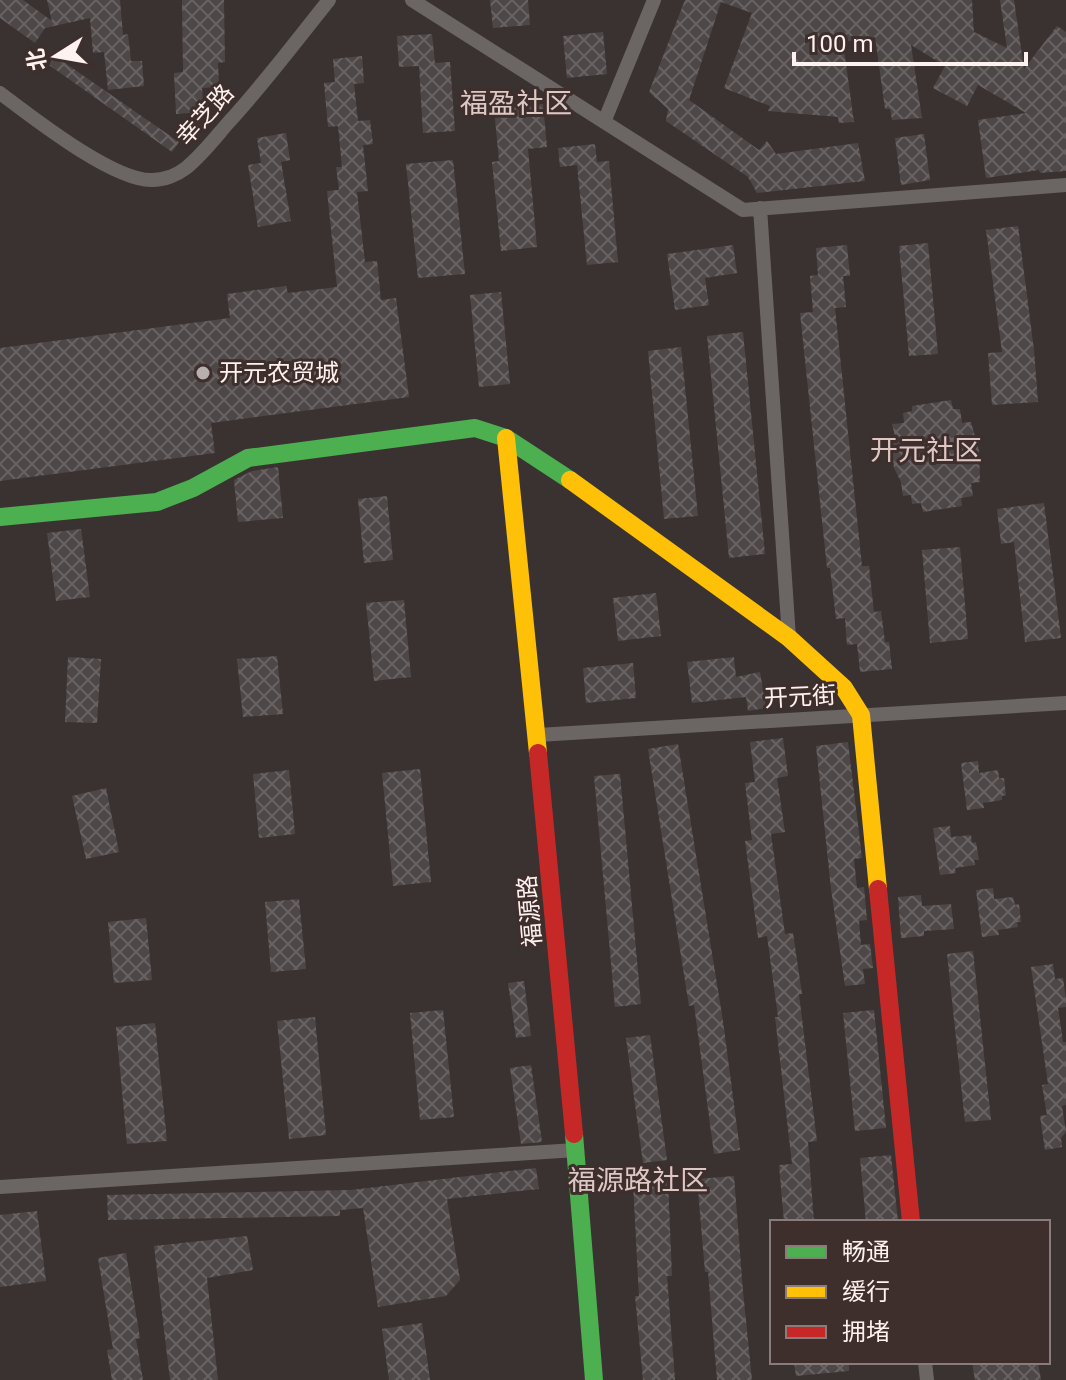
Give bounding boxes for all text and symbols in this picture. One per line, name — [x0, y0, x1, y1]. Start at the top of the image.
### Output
north arrow — [16, 16, 96, 96]
scale bar — [794, 16, 1026, 66]
text: 100 m — [806, 30, 873, 58]
text: 北 — [22, 47, 51, 73]
street label: 幸芝路 — [171, 79, 239, 151]
district label: 福盈社区 — [460, 87, 572, 120]
place label: 开元农贸城 — [219, 359, 339, 387]
marker: 开元农贸城 — [194, 364, 212, 382]
district label: 开元社区 — [870, 434, 982, 467]
street label: 开元街 — [763, 681, 837, 713]
street label: 福源路 — [513, 874, 547, 948]
district label: 福源路社区 — [568, 1164, 708, 1197]
legend — [770, 1220, 1050, 1364]
text: 畅通 — [842, 1238, 890, 1266]
text: 缓行 — [842, 1278, 890, 1306]
text: 拥堵 — [842, 1318, 890, 1346]

